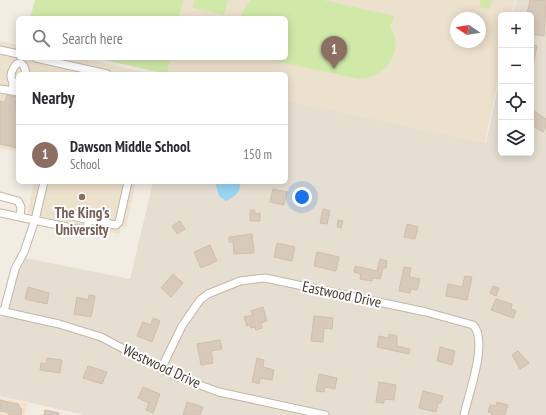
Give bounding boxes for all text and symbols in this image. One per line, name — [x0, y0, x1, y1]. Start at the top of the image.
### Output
north arrow — [450, 12, 486, 48]
map controls — [498, 12, 534, 156]
button: + — [498, 12, 534, 48]
search box — [16, 16, 288, 60]
icon: search — [30, 27, 52, 49]
text: Search here — [62, 29, 123, 48]
pin: 1 — [321, 36, 347, 69]
button: − — [498, 48, 534, 84]
button: locate — [498, 84, 534, 120]
text: Nearby — [32, 87, 75, 109]
button: layers — [498, 120, 534, 156]
text: Dawson Middle School — [70, 137, 190, 156]
text: 1 — [42, 146, 48, 163]
text: 150 m — [243, 146, 272, 163]
text: School — [70, 156, 100, 173]
your location — [292, 187, 312, 207]
marker: The King’s University — [77, 192, 87, 202]
place label: The King’s University — [54, 203, 110, 239]
street label: Eastwood Drive — [301, 276, 383, 312]
street label: Westwood Drive — [120, 340, 204, 392]

